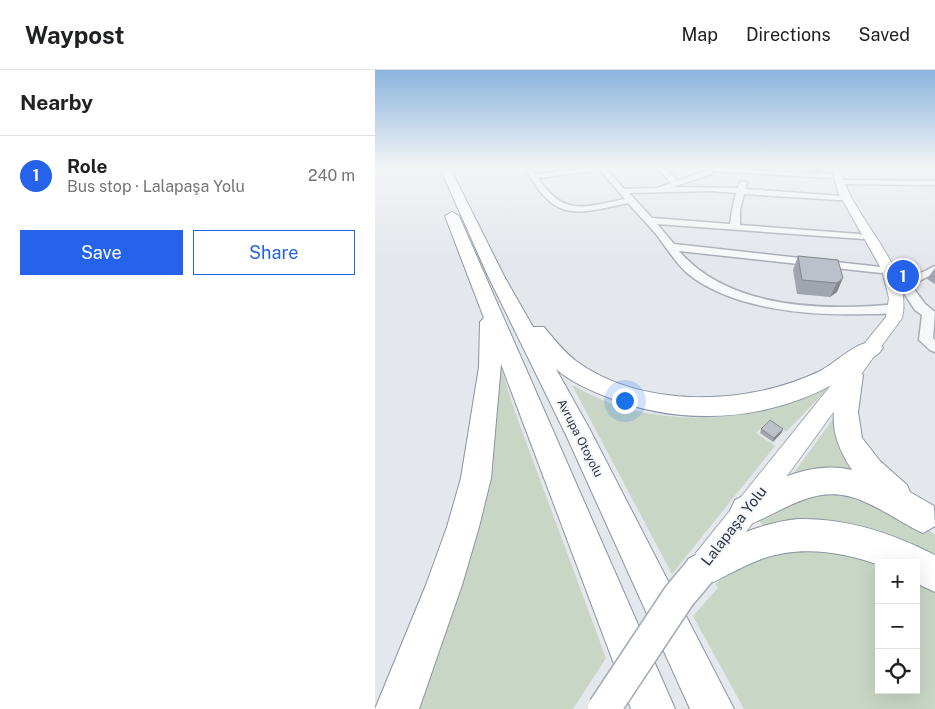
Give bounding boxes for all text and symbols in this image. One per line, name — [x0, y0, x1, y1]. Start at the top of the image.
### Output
text: Waypost — [25, 21, 125, 49]
text: Map — [681, 24, 718, 45]
text: Directions — [746, 24, 831, 45]
text: Saved — [859, 24, 910, 45]
text: Nearby — [20, 90, 93, 115]
text: Role — [67, 155, 107, 177]
text: 1 — [33, 166, 39, 185]
text: 240 m — [308, 166, 355, 185]
text: Bus stop · Lalapaşa Yolu — [67, 177, 245, 196]
button: Save — [20, 230, 183, 275]
button: Share — [193, 230, 355, 275]
pin: 1 — [887, 257, 919, 295]
your location — [612, 388, 638, 414]
street label: Avrupa Otoyolu — [554, 397, 606, 479]
street label: Lalapaşa Yolu — [697, 483, 770, 569]
map controls — [875, 559, 920, 694]
button: + — [875, 559, 920, 604]
button: − — [875, 604, 920, 649]
button: locate — [875, 649, 920, 694]

